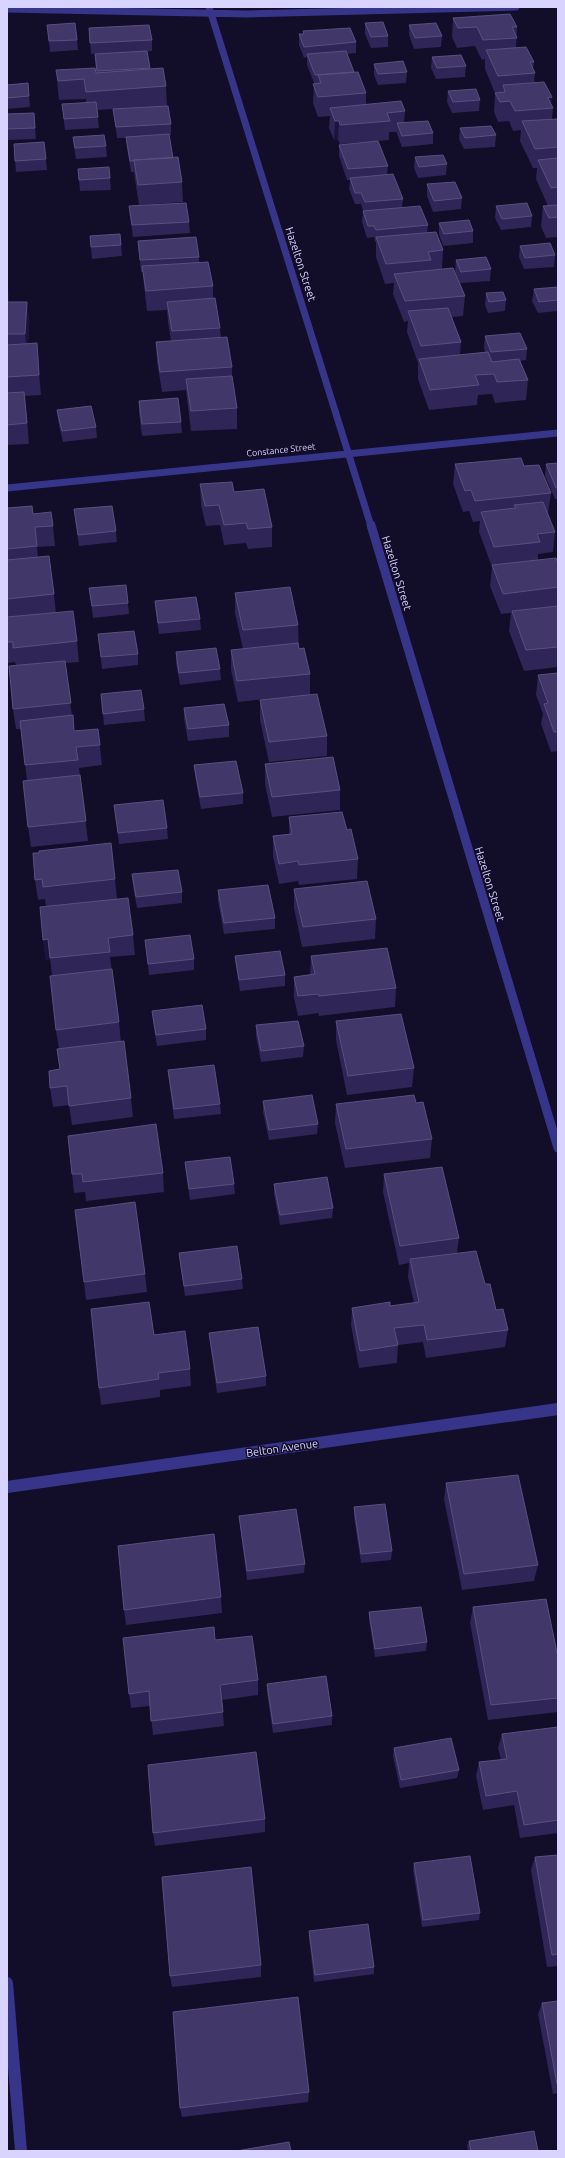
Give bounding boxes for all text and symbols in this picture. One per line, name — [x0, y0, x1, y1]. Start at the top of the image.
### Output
street label: Hazelton Street — [283, 225, 319, 303]
street label: Constance Street — [246, 441, 316, 459]
street label: Hazelton Street — [380, 534, 414, 612]
street label: Hazelton Street — [473, 845, 507, 923]
street label: Belton Avenue — [245, 1437, 319, 1459]

